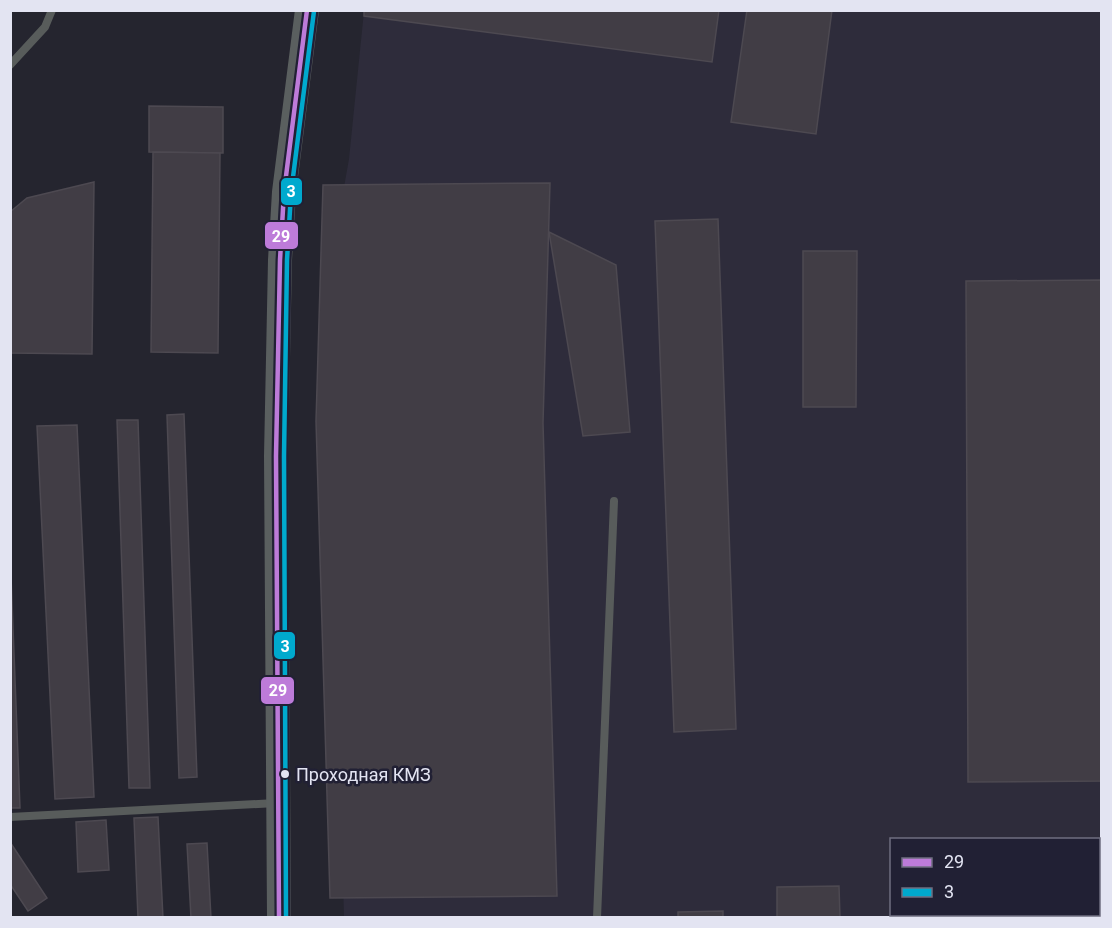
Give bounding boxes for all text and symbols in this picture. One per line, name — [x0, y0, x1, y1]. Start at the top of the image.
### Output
line badge: 3 — [280, 177, 303, 206]
text: 3 — [286, 182, 296, 201]
line badge: 29 — [264, 221, 299, 250]
text: 29 — [272, 227, 290, 246]
line badge: 3 — [273, 631, 296, 660]
text: 3 — [280, 637, 290, 656]
line badge: 29 — [260, 676, 295, 705]
text: 29 — [269, 681, 287, 700]
place label: Проходная КМЗ — [296, 764, 431, 785]
marker: Проходная КМЗ — [279, 768, 291, 780]
legend — [890, 838, 1100, 916]
text: 29 — [944, 851, 964, 872]
text: 3 — [944, 881, 954, 902]

